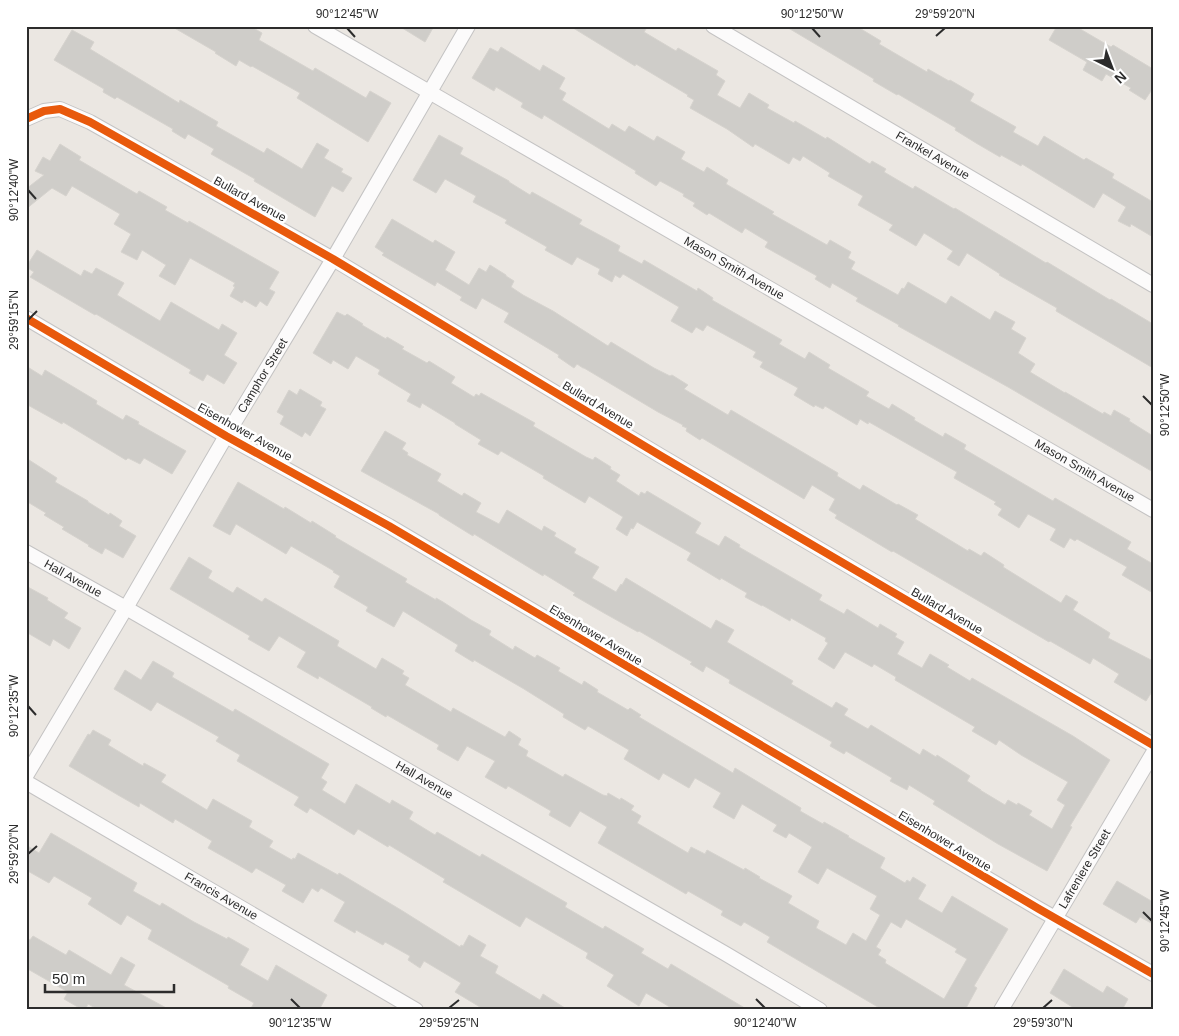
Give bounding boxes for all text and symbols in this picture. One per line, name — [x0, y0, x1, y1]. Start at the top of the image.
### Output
text: 90°12'45"W — [316, 7, 379, 21]
text: 90°12'50"W — [781, 7, 844, 21]
text: 29°59'20"N — [915, 7, 975, 21]
north arrow — [1086, 42, 1136, 92]
text: N — [1112, 68, 1130, 87]
street label: Frankel Avenue — [893, 128, 972, 183]
text: 90°12'40"W — [7, 158, 21, 221]
street label: Bullard Avenue — [211, 173, 289, 225]
street label: Mason Smith Avenue — [682, 234, 787, 303]
text: 29°59'15"N — [7, 290, 21, 350]
street label: Camphor Street — [235, 335, 291, 416]
text: 90°12'50"W — [1158, 373, 1172, 436]
street label: Bullard Avenue — [560, 378, 636, 432]
street label: Eisenhower Avenue — [195, 400, 295, 464]
street label: Mason Smith Avenue — [1032, 436, 1138, 505]
street label: Hall Avenue — [42, 557, 105, 600]
street label: Bullard Avenue — [909, 585, 986, 637]
street label: Eisenhower Avenue — [547, 602, 645, 668]
text: 90°12'35"W — [7, 674, 21, 737]
street label: Hall Avenue — [393, 758, 456, 802]
street label: Eisenhower Avenue — [896, 808, 994, 874]
text: 29°59'20"N — [7, 824, 21, 884]
street label: Lafreniere Street — [1056, 826, 1114, 911]
street label: Francis Avenue — [182, 869, 261, 923]
text: 90°12'45"W — [1158, 889, 1172, 952]
scale bar — [45, 961, 174, 993]
text: 50 m — [52, 970, 85, 987]
text: 90°12'35"W — [269, 1016, 332, 1030]
text: 29°59'25"N — [419, 1016, 479, 1030]
text: 90°12'40"W — [734, 1016, 797, 1030]
text: 29°59'30"N — [1013, 1016, 1073, 1030]

